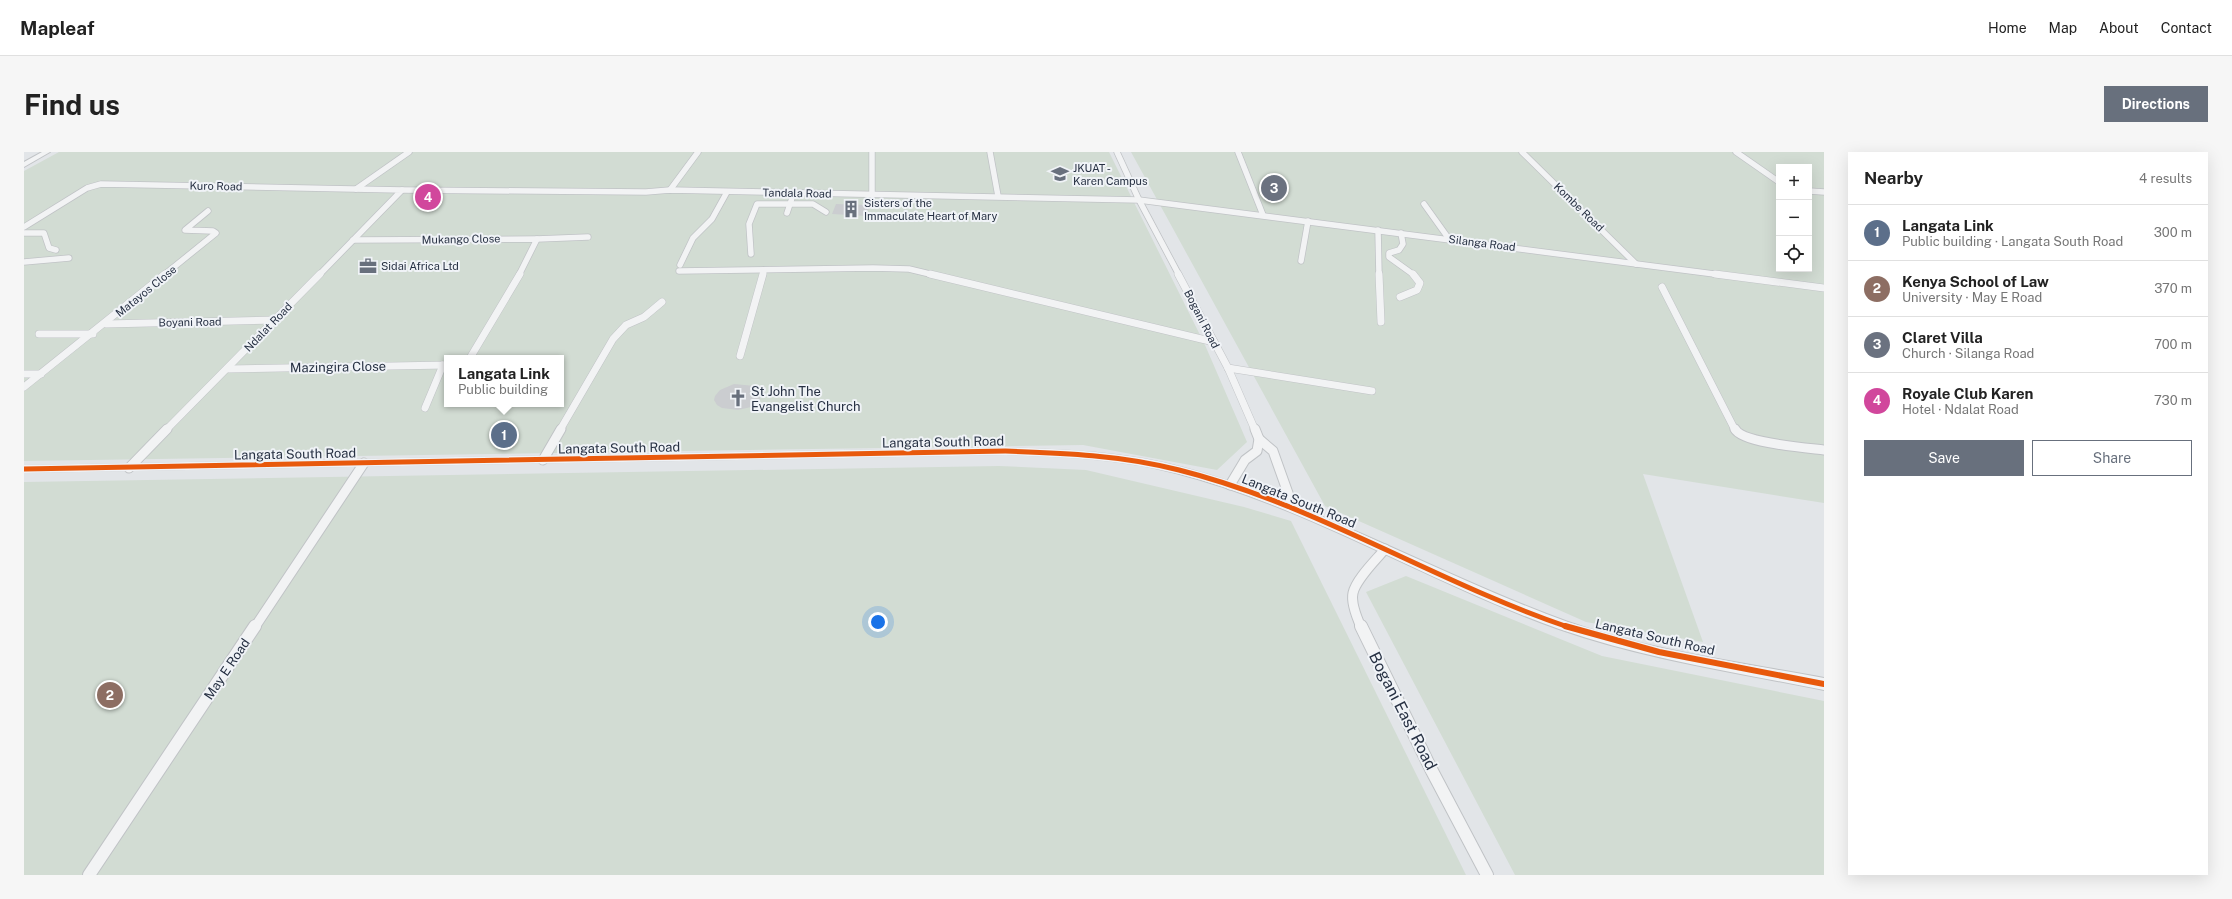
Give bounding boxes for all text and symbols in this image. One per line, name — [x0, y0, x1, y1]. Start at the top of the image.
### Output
text: Mapleaf — [20, 17, 94, 39]
text: Home — [1988, 20, 2027, 36]
text: Map — [2049, 20, 2077, 36]
text: About — [2099, 20, 2139, 36]
text: Contact — [2161, 20, 2212, 36]
button: Directions — [2104, 86, 2208, 122]
text: Find us — [24, 88, 120, 121]
place label: JKUAT - Karen Campus — [1073, 162, 1148, 187]
school or university icon: JKUAT - Karen Campus — [1050, 164, 1070, 184]
map controls — [1776, 164, 1812, 272]
button: + — [1776, 164, 1812, 200]
text: Nearby — [1864, 168, 1923, 188]
text: 4 results — [2139, 171, 2192, 186]
pin: 3 — [1261, 173, 1287, 203]
street label: Kuro Road — [190, 180, 242, 192]
street label: Kombe Road — [1552, 180, 1606, 234]
pin: 4 — [415, 182, 441, 212]
street label: Tandala Road — [762, 186, 832, 200]
place label: Sisters of the Immaculate Heart of Mary — [864, 197, 998, 222]
building icon: Sisters of the Immaculate Heart of Mary — [841, 199, 861, 219]
button: − — [1776, 200, 1812, 236]
text: Langata Link — [1902, 217, 1994, 234]
text: 1 — [1874, 225, 1880, 240]
text: 300 m — [2154, 225, 2192, 240]
street label: Mukango Close — [422, 232, 500, 246]
street label: Silanga Road — [1448, 233, 1516, 253]
text: Public building · Langata South Road — [1902, 234, 2123, 249]
button: locate — [1776, 236, 1812, 272]
office icon: Sidai Africa Ltd — [358, 256, 378, 276]
place label: Sidai Africa Ltd — [381, 260, 459, 272]
street label: Matayos Close — [113, 263, 179, 319]
text: Kenya School of Law — [1902, 273, 2049, 290]
text: 2 — [1873, 281, 1881, 296]
text: 370 m — [2154, 281, 2192, 296]
street label: Bogani Road — [1182, 288, 1222, 350]
text: University · May E Road — [1902, 290, 2042, 305]
street label: Ndalat Road — [242, 300, 294, 354]
street label: Boyani Road — [158, 315, 222, 329]
text: Claret Villa — [1902, 329, 1983, 346]
text: 3 — [1873, 337, 1881, 352]
text: 700 m — [2154, 337, 2192, 352]
text: Church · Silanga Road — [1902, 346, 2034, 361]
popup — [444, 355, 564, 407]
street label: Mazingira Close — [290, 359, 386, 375]
text: Langata Link — [458, 365, 550, 382]
text: Public building — [458, 382, 548, 397]
place label: St John The Evangelist Church — [751, 384, 860, 414]
text: Royale Club Karen — [1902, 385, 2034, 402]
church icon: St John The Evangelist Church — [728, 388, 748, 408]
text: 4 — [1873, 393, 1881, 408]
text: 730 m — [2154, 393, 2192, 408]
text: Hotel · Ndalat Road — [1902, 402, 2019, 417]
pin: 1 — [491, 420, 517, 450]
street label: Langata South Road — [882, 433, 1004, 451]
street label: Langata South Road — [558, 439, 680, 457]
button: Save — [1864, 440, 2024, 476]
button: Share — [2032, 440, 2192, 476]
street label: Langata South Road — [234, 445, 356, 463]
street label: Langata South Road — [1240, 471, 1358, 531]
your location — [868, 612, 888, 632]
street label: Langata South Road — [1594, 616, 1716, 658]
street label: May E Road — [201, 636, 253, 702]
street label: Bogani East Road — [1365, 649, 1441, 773]
pin: 2 — [97, 680, 123, 710]

